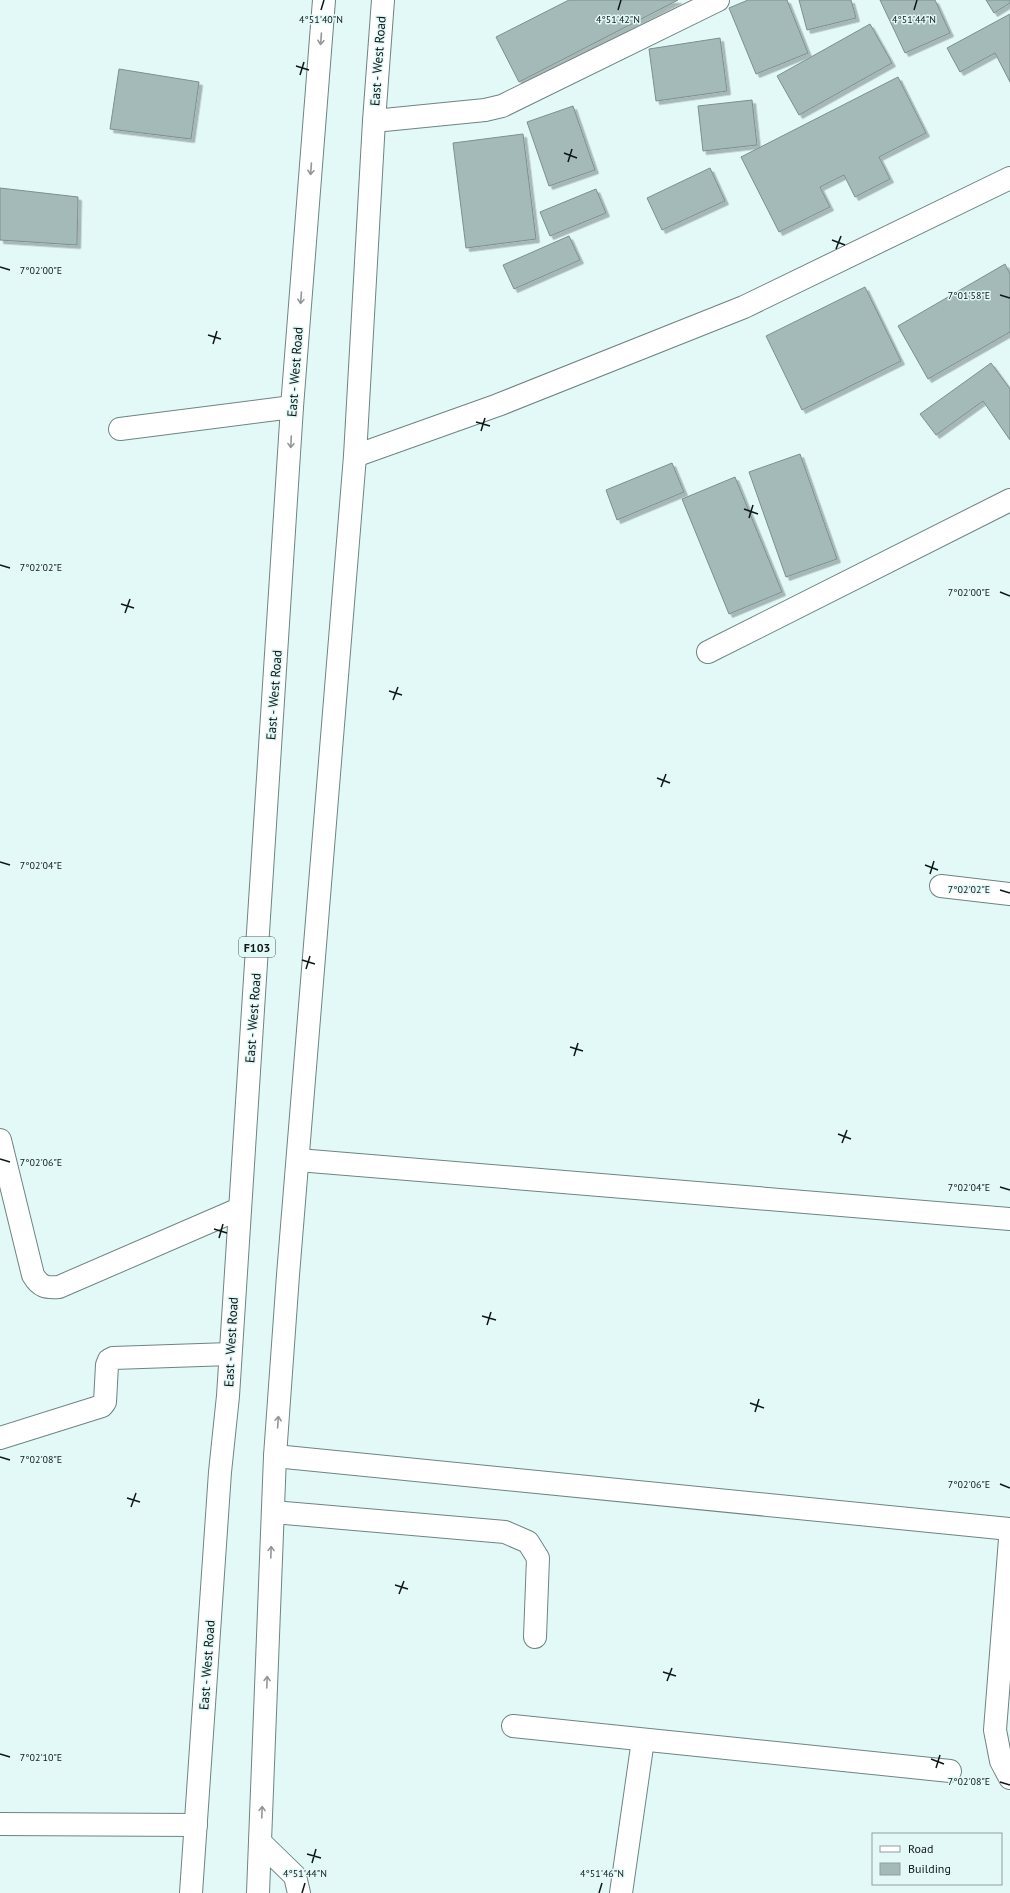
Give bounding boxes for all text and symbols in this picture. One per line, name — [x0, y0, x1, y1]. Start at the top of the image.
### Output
text: 4°51'40"N — [299, 13, 343, 26]
text: 4°51'42"N — [596, 13, 640, 26]
text: 4°51'44"N — [892, 13, 936, 26]
street label: East - West Road — [366, 15, 390, 107]
one-way arrow — [317, 32, 324, 45]
one-way arrow — [308, 162, 315, 175]
text: 7°02'00"E — [20, 264, 62, 277]
text: 7°01'58"E — [948, 289, 990, 302]
one-way arrow — [297, 291, 304, 304]
street label: East - West Road — [283, 326, 307, 418]
one-way arrow — [287, 435, 294, 448]
text: 7°02'02"E — [20, 561, 62, 574]
text: 7°02'00"E — [948, 586, 990, 599]
street label: East - West Road — [262, 649, 286, 741]
text: 7°02'04"E — [20, 859, 62, 872]
text: 7°02'02"E — [948, 883, 990, 896]
road number: F103 — [239, 937, 275, 957]
street label: East - West Road — [241, 972, 265, 1064]
text: 7°02'06"E — [20, 1156, 62, 1169]
text: 7°02'04"E — [948, 1181, 990, 1194]
street label: East - West Road — [220, 1296, 242, 1388]
one-way arrow — [274, 1416, 281, 1429]
text: 7°02'08"E — [20, 1453, 62, 1466]
text: 7°02'06"E — [948, 1478, 990, 1491]
one-way arrow — [267, 1546, 275, 1559]
street label: East - West Road — [195, 1619, 219, 1711]
one-way arrow — [263, 1676, 270, 1689]
text: 7°02'10"E — [20, 1751, 62, 1764]
text: 7°02'08"E — [948, 1775, 990, 1788]
one-way arrow — [258, 1806, 266, 1819]
legend — [872, 1833, 1002, 1885]
text: Road — [908, 1841, 933, 1856]
text: Building — [908, 1861, 951, 1876]
text: 4°51'44"N — [283, 1867, 327, 1880]
text: 4°51'46"N — [580, 1867, 624, 1880]

